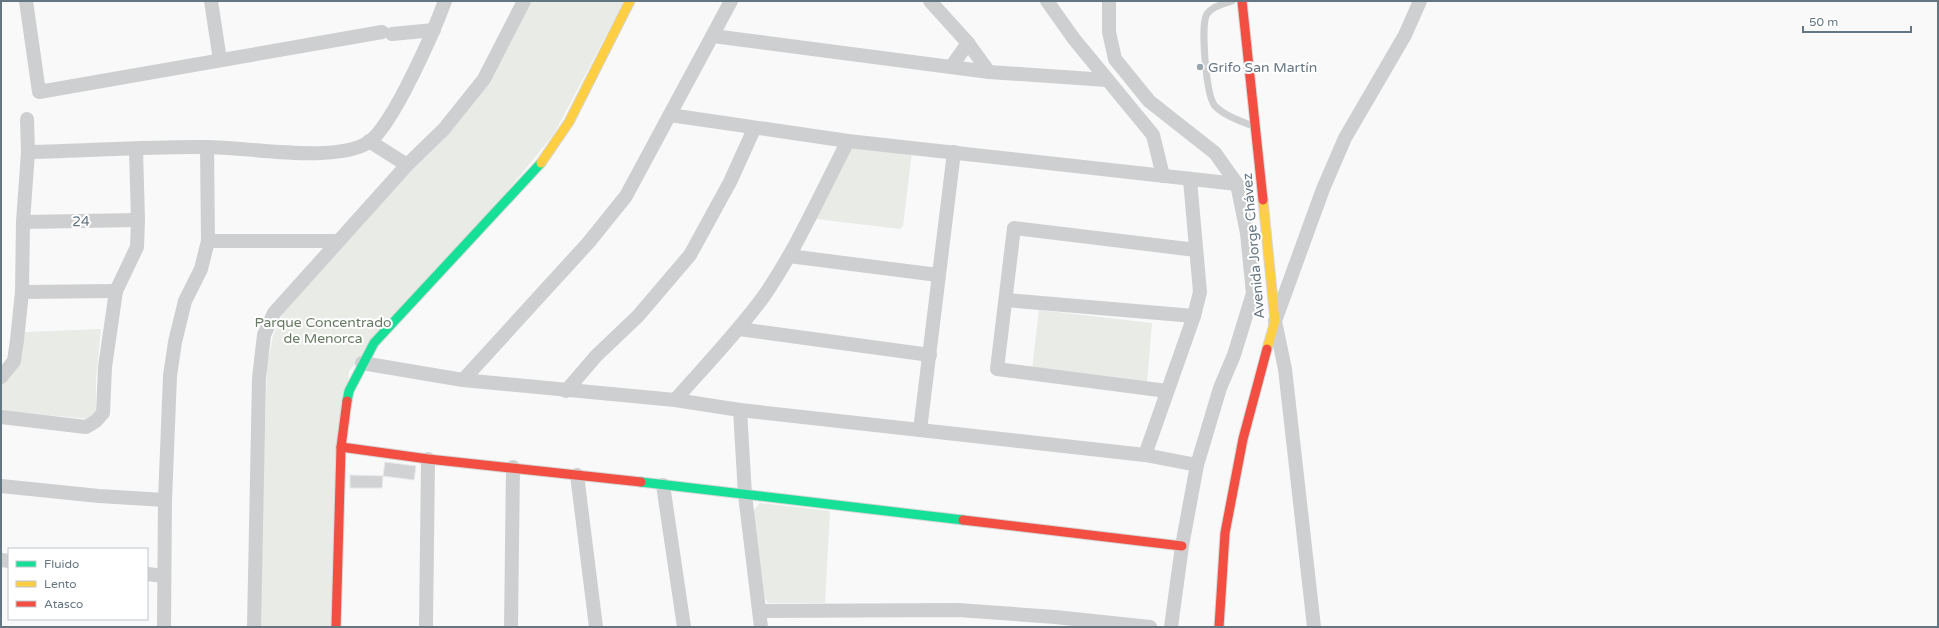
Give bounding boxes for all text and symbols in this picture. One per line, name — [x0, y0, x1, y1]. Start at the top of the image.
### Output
scale bar — [1803, 8, 1911, 34]
text: 50 m — [1809, 15, 1838, 29]
place label: Grifo San Martín — [1208, 59, 1317, 76]
marker: Grifo San Martín — [1195, 62, 1205, 72]
street label: Avenida Jorge Chávez — [1239, 172, 1268, 320]
street label: 24 — [72, 213, 90, 230]
park label: Parque Concentrado de Menorca — [254, 314, 392, 347]
legend — [8, 548, 148, 620]
text: Fluido — [44, 557, 79, 571]
text: Lento — [44, 577, 77, 591]
text: Atasco — [44, 597, 83, 611]

